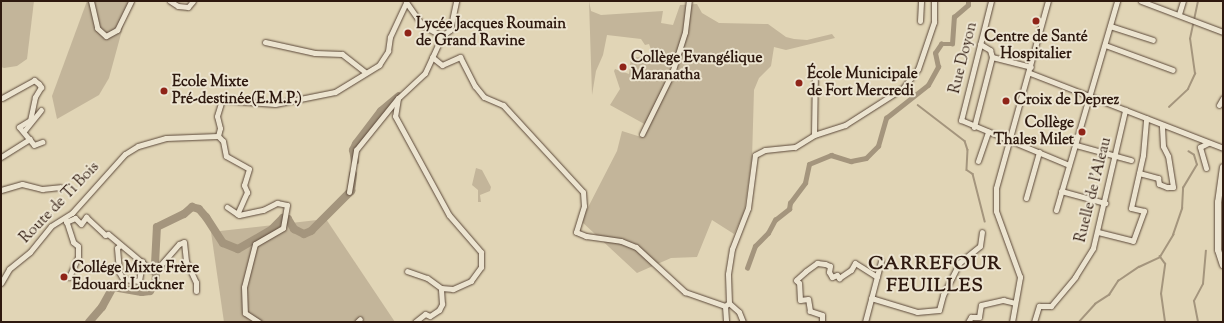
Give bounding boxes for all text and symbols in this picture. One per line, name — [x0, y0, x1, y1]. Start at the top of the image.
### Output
place label: Lycée Jacques Roumain de Grand Ravine — [416, 15, 566, 50]
marker: Centre de Santé Hospitalier — [1030, 15, 1042, 27]
street label: Rue Doyon — [946, 20, 982, 96]
marker: Lycée Jacques Roumain de Grand Ravine — [403, 28, 413, 38]
place label: Centre de Santé Hospitalier — [984, 28, 1088, 63]
place label: Collège Evangélique Maranatha — [631, 49, 762, 84]
marker: Collège Evangélique Maranatha — [618, 62, 628, 72]
place label: École Municipale de Fort Mercredi — [807, 65, 918, 100]
place label: Ecole Mixte Pré-destinée(E.M.P.) — [172, 73, 302, 108]
marker: École Municipale de Fort Mercredi — [794, 78, 804, 88]
marker: Ecole Mixte Pré-destinée(E.M.P.) — [159, 86, 169, 96]
place label: Croix de Deprez — [1014, 92, 1119, 110]
marker: Croix de Deprez — [1001, 96, 1011, 106]
place label: Collège Thales Milet — [993, 114, 1074, 149]
marker: Collège Thales Milet — [1077, 127, 1087, 137]
street label: Ruelle de l'Aleau — [1072, 136, 1116, 244]
street label: Route de Ti Bois — [17, 159, 103, 247]
district label: CARREFOUR FEUILLES — [868, 254, 1002, 298]
place label: Collége Mixte Frère Edouard Luckner — [72, 259, 199, 294]
marker: Collége Mixte Frère Edouard Luckner — [59, 272, 69, 282]

